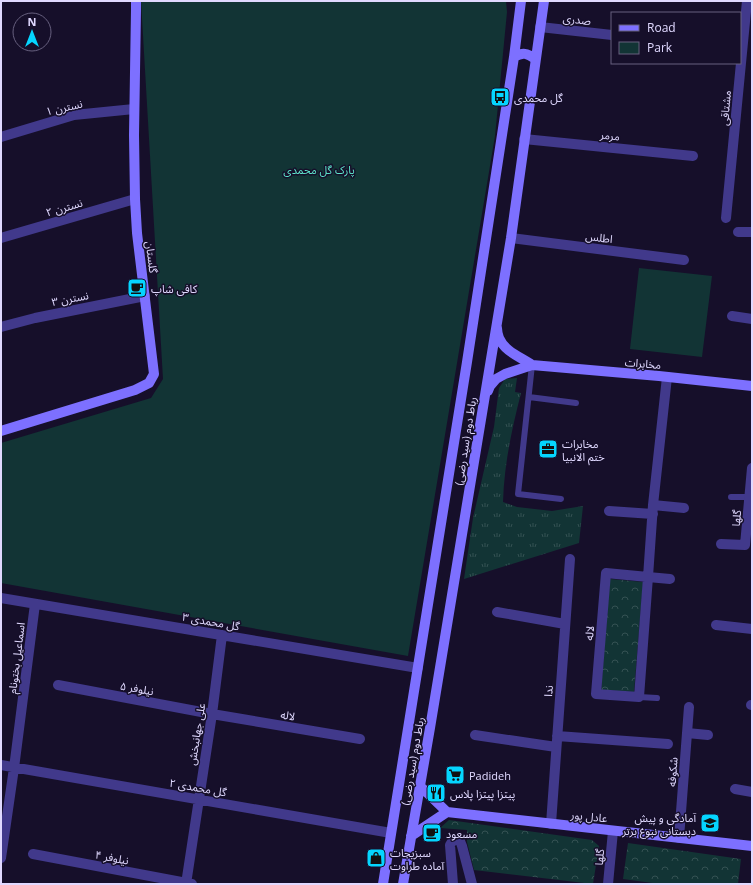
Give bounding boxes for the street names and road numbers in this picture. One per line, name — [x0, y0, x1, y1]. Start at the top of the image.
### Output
street label: صدری — [562, 10, 592, 28]
street label: مشتاقی — [716, 89, 734, 126]
street label: نسترن ۱ — [44, 95, 84, 119]
street label: مرمر — [598, 126, 621, 144]
street label: نسترن ۲ — [44, 195, 84, 219]
street label: اطلس — [585, 228, 613, 246]
street label: گلستان — [143, 240, 161, 274]
street label: نسترن ۳ — [50, 287, 90, 309]
street label: مخابرات — [624, 354, 662, 372]
street label: رباط دوم (سید رضی) — [451, 396, 480, 486]
street label: گلها — [728, 509, 744, 527]
street label: گل محمدی ۳ — [181, 609, 241, 633]
street label: اسماعیل بختونام — [4, 621, 29, 695]
street label: لاله — [581, 625, 597, 641]
street label: نیلوفر ۵ — [119, 678, 155, 698]
street label: ندا — [540, 685, 556, 697]
street label: علی جهانبخش — [184, 701, 208, 766]
street label: لاله — [280, 706, 296, 724]
street label: رباط دوم (سید رضی) — [397, 716, 428, 806]
street label: شکوفه — [663, 756, 681, 787]
street label: گل محمدی ۲ — [168, 775, 228, 799]
street label: عادل پور — [569, 807, 609, 827]
street label: نیلوفر ۴ — [94, 846, 130, 868]
street label: گلها — [591, 848, 607, 866]

